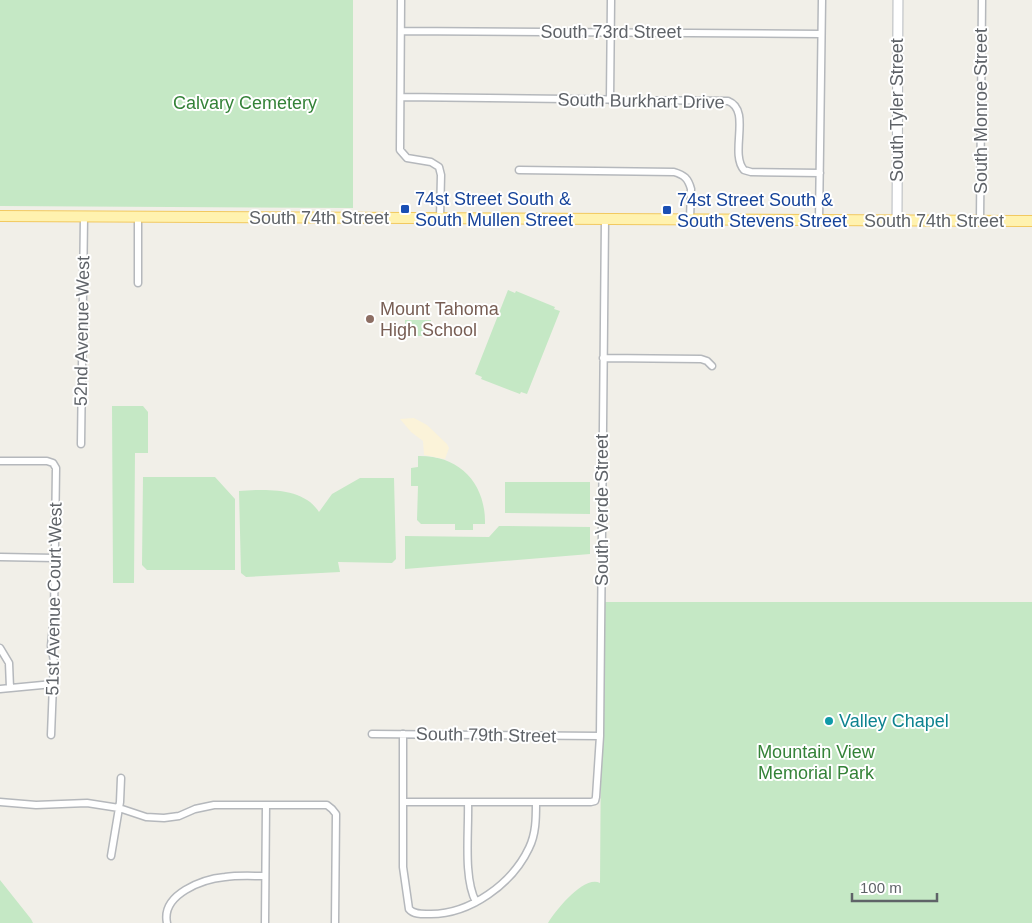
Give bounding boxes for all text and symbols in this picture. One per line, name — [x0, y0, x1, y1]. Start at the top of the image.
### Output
street label: South 73rd Street — [540, 22, 682, 42]
street label: South Monroe Street — [971, 28, 991, 194]
street label: South Tyler Street — [887, 38, 907, 182]
street label: South Burkhart Drive — [557, 90, 725, 112]
park label: Calvary Cemetery — [173, 93, 317, 113]
place label: 74st Street South & South Mullen Street — [415, 189, 573, 230]
place label: 74st Street South & South Stevens Street — [677, 190, 847, 231]
marker: 74st Street South & South Mullen Street — [399, 203, 411, 215]
marker: 74st Street South & South Stevens Street — [661, 204, 673, 216]
street label: South 74th Street — [249, 208, 389, 228]
street label: South 74th Street — [864, 211, 1004, 231]
street label: 52nd Avenue West — [71, 256, 93, 406]
place label: Mount Tahoma High School — [380, 299, 500, 340]
marker: Mount Tahoma High School — [364, 313, 376, 325]
street label: South Verde Street — [592, 434, 612, 586]
street label: 51st Avenue Court West — [42, 502, 66, 696]
place label: Valley Chapel — [839, 711, 949, 731]
marker: Valley Chapel — [823, 715, 835, 727]
street label: South 79th Street — [416, 724, 556, 746]
park label: Mountain View Memorial Park — [757, 742, 876, 783]
scale bar — [852, 870, 937, 902]
text: 100 m — [860, 879, 902, 896]

